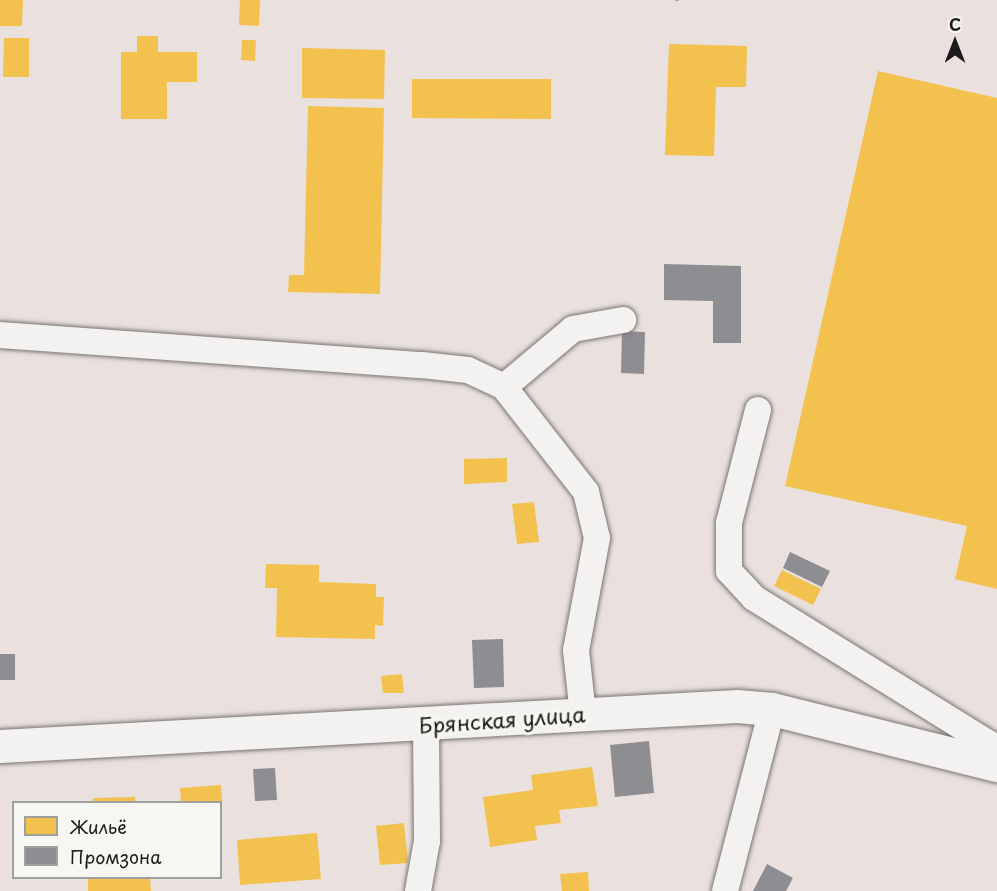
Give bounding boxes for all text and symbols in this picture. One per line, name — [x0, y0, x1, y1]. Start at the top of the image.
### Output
north arrow — [925, 12, 985, 72]
text: С — [949, 12, 961, 36]
street label: Брянская улица — [417, 701, 587, 737]
legend — [12, 801, 222, 879]
text: Жильё — [70, 813, 127, 840]
text: Промзона — [70, 843, 161, 870]

